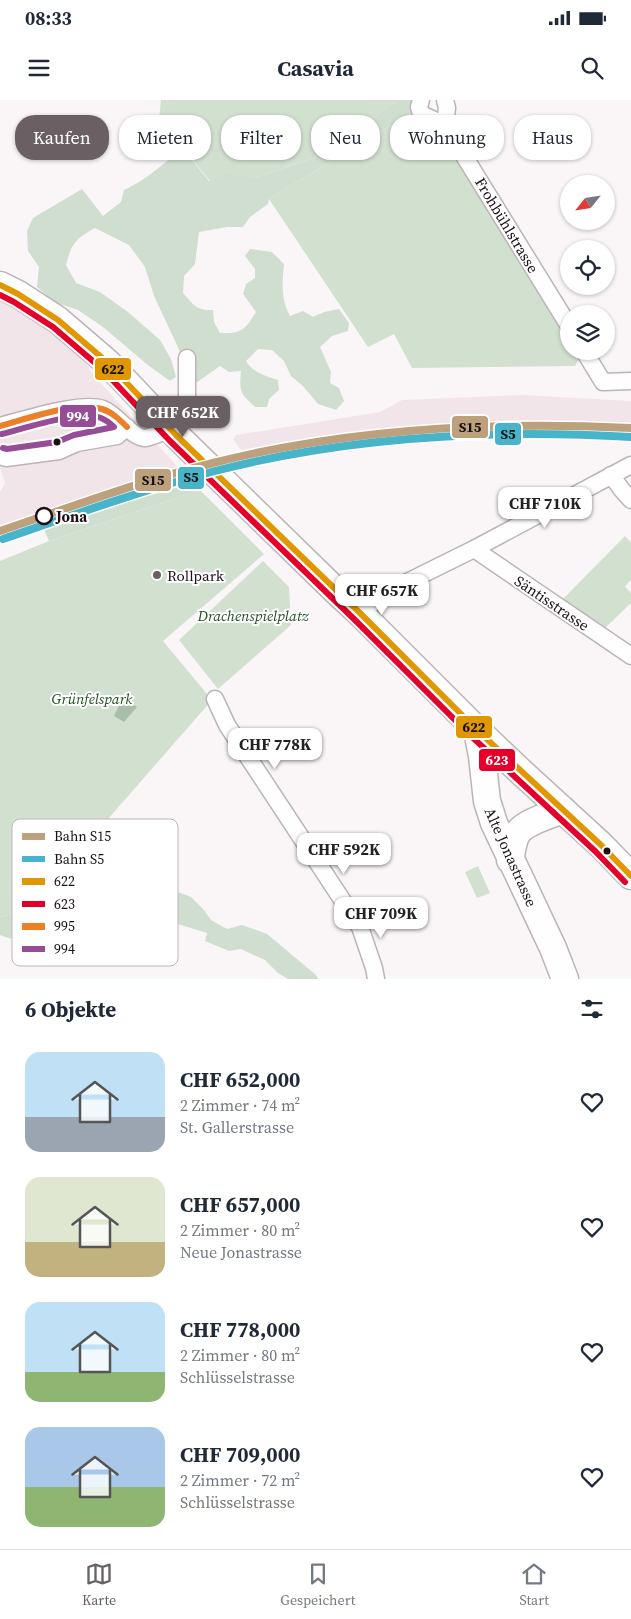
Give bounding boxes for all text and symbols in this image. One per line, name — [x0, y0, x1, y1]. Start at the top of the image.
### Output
text: 08:33 — [25, 5, 72, 31]
text: Casavia — [277, 53, 354, 83]
icon: menu — [25, 54, 53, 82]
icon: search — [578, 54, 606, 82]
chip: Kaufen — [15, 115, 109, 160]
chip: Mieten — [119, 115, 211, 160]
chip: Filter — [221, 115, 301, 160]
chip: Neu — [311, 115, 380, 160]
chip: Wohnung — [390, 115, 504, 160]
chip: Haus — [514, 115, 591, 160]
street label: Frohbühlstrasse — [470, 173, 544, 277]
north arrow — [560, 175, 615, 230]
map controls — [560, 175, 615, 360]
button: locate — [560, 240, 615, 295]
button: layers — [560, 305, 615, 360]
line badge: 622 — [94, 357, 132, 381]
text: 622 — [102, 359, 125, 379]
pin: CHF 652K — [131, 396, 235, 438]
text: CHF 652K — [147, 401, 219, 423]
line badge: 994 — [59, 404, 97, 428]
text: 994 — [67, 406, 90, 426]
line badge: S15 — [451, 415, 489, 439]
text: S15 — [459, 417, 482, 437]
line badge: S5 — [494, 422, 522, 446]
text: S5 — [500, 424, 516, 444]
unlabelled marker — [52, 437, 62, 447]
line badge: S5 — [177, 466, 205, 490]
text: S5 — [183, 467, 199, 487]
line badge: S15 — [134, 468, 172, 492]
text: S15 — [142, 470, 165, 490]
pin: CHF 710K — [493, 486, 597, 529]
text: CHF 710K — [509, 492, 581, 514]
place label: Jona — [55, 506, 88, 527]
marker: Jona — [35, 507, 53, 525]
place label: Rollpark — [167, 565, 225, 586]
marker: Rollpark — [151, 569, 163, 581]
street label: Säntisstrasse — [510, 570, 594, 636]
pin: CHF 657K — [330, 574, 434, 616]
text: CHF 657K — [346, 579, 418, 601]
park label: Drachenspielplatz — [196, 605, 310, 626]
park label: Grünfelspark — [52, 688, 133, 709]
line badge: 622 — [455, 715, 493, 739]
text: 622 — [463, 717, 486, 737]
pin: CHF 778K — [223, 728, 327, 770]
text: CHF 778K — [239, 733, 311, 755]
line badge: 623 — [478, 748, 516, 772]
text: 623 — [486, 750, 509, 770]
street label: Alte Jonastrasse — [480, 804, 542, 910]
legend — [12, 819, 178, 966]
text: Bahn S15 — [54, 826, 111, 846]
pin: CHF 592K — [292, 832, 396, 875]
text: CHF 592K — [308, 838, 380, 860]
unlabelled marker — [602, 846, 612, 856]
text: Bahn S5 — [54, 849, 104, 869]
text: 622 — [54, 871, 75, 891]
text: 623 — [54, 894, 75, 914]
pin: CHF 709K — [329, 896, 433, 939]
text: CHF 709K — [345, 902, 417, 924]
text: 995 — [54, 916, 75, 936]
text: 994 — [54, 939, 75, 959]
text: 6 Objekte — [25, 995, 116, 1024]
icon: filters — [578, 995, 606, 1023]
text: CHF 652,000 — [180, 1065, 300, 1094]
icon: home — [65, 1072, 125, 1132]
icon: heart — [578, 1088, 606, 1116]
text: 2 Zimmer · 74 m² — [180, 1094, 300, 1116]
text: St. Gallerstrasse — [180, 1116, 294, 1138]
text: CHF 657,000 — [180, 1190, 300, 1219]
icon: home — [65, 1197, 125, 1257]
icon: heart — [578, 1213, 606, 1241]
text: 2 Zimmer · 80 m² — [180, 1219, 300, 1241]
text: Neue Jonastrasse — [180, 1241, 302, 1263]
text: CHF 778,000 — [180, 1315, 300, 1344]
icon: home — [65, 1322, 125, 1382]
icon: heart — [578, 1338, 606, 1366]
text: 2 Zimmer · 80 m² — [180, 1344, 300, 1366]
text: Schlüsselstrasse — [180, 1366, 295, 1388]
text: CHF 709,000 — [180, 1440, 300, 1469]
icon: home — [65, 1447, 125, 1507]
icon: heart — [578, 1463, 606, 1491]
text: 2 Zimmer · 72 m² — [180, 1469, 300, 1491]
text: Schlüsselstrasse — [180, 1491, 295, 1513]
tab: Karte — [82, 1560, 116, 1610]
tab: Gespeichert — [280, 1560, 355, 1610]
tab: Start — [520, 1560, 549, 1610]

